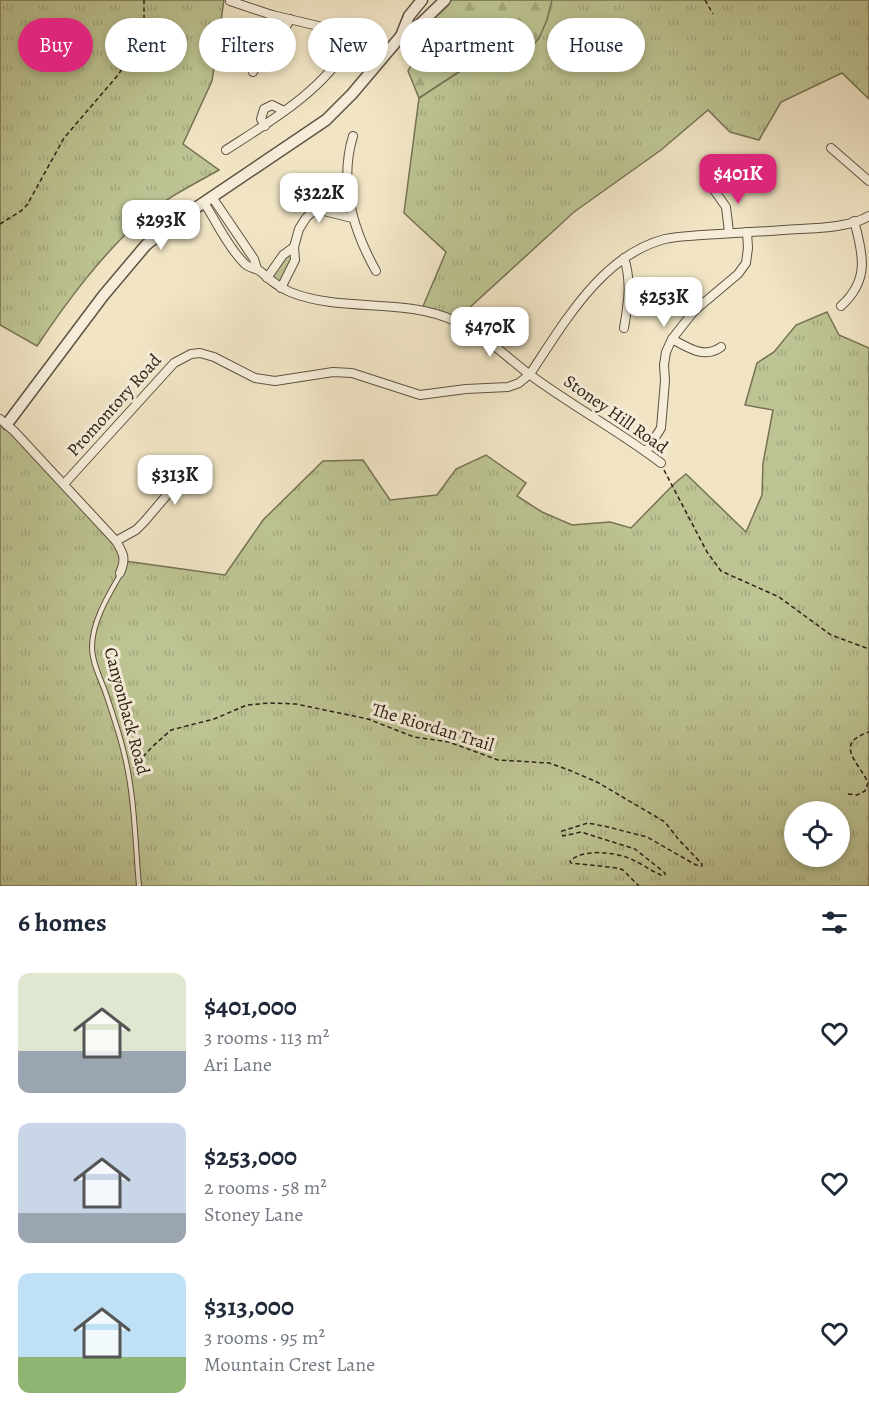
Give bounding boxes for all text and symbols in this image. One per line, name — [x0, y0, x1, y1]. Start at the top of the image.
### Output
chip: Buy — [18, 18, 93, 72]
chip: Rent — [105, 18, 187, 72]
chip: Filters — [199, 18, 296, 72]
chip: New — [308, 18, 388, 72]
chip: Apartment — [400, 18, 535, 72]
chip: House — [547, 18, 645, 72]
pin: $401K — [696, 154, 780, 205]
text: $401K — [713, 160, 763, 187]
pin: $322K — [277, 173, 361, 224]
text: $322K — [294, 179, 344, 206]
pin: $293K — [119, 200, 203, 251]
text: $293K — [136, 206, 186, 233]
pin: $253K — [622, 277, 706, 328]
text: $253K — [639, 283, 689, 310]
pin: $470K — [448, 307, 532, 358]
text: $470K — [465, 313, 515, 340]
street label: Promontory Road — [61, 348, 167, 461]
street label: Stoney Hill Road — [559, 369, 673, 459]
pin: $313K — [133, 455, 217, 506]
text: $313K — [152, 461, 198, 488]
street label: Canyonback Road — [98, 645, 156, 778]
street label: The Riordan Trail — [369, 697, 498, 757]
map controls — [784, 801, 850, 867]
button: locate — [784, 801, 850, 867]
text: 6 homes — [18, 905, 107, 940]
icon: filters — [818, 906, 851, 939]
text: $401,000 — [204, 989, 297, 1024]
icon: home — [66, 997, 138, 1069]
icon: heart — [818, 1017, 851, 1050]
text: 3 rooms · 113 m² — [204, 1024, 329, 1051]
text: Ari Lane — [204, 1051, 272, 1078]
text: $253,000 — [204, 1139, 297, 1174]
icon: home — [66, 1147, 138, 1219]
icon: heart — [818, 1167, 851, 1200]
text: 2 rooms · 58 m² — [204, 1174, 327, 1201]
text: Stoney Lane — [204, 1201, 303, 1228]
text: $313,000 — [204, 1289, 294, 1324]
icon: home — [66, 1297, 138, 1369]
icon: heart — [818, 1317, 851, 1350]
text: 3 rooms · 95 m² — [204, 1324, 325, 1351]
text: Mountain Crest Lane — [204, 1351, 375, 1378]

